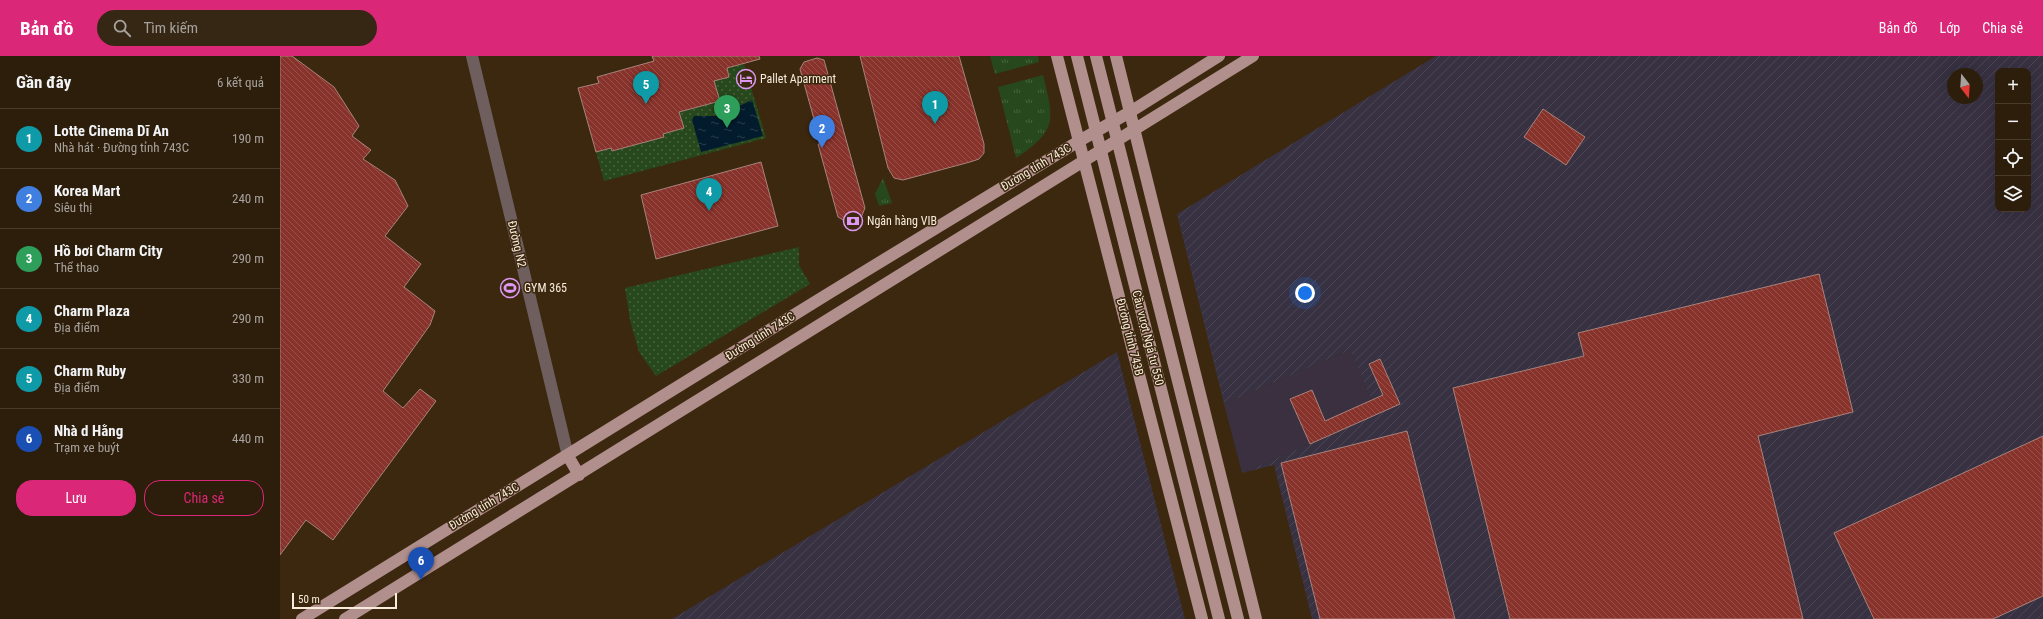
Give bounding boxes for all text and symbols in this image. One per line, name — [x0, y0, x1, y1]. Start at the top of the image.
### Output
search box — [97, 10, 377, 46]
text: Bản đồ — [20, 17, 73, 40]
icon: search — [111, 17, 133, 39]
text: Tìm kiếm — [143, 19, 198, 37]
text: Bản đồ — [1879, 20, 1918, 36]
text: Lớp — [1940, 20, 1960, 36]
text: Chia sẻ — [1982, 20, 2023, 36]
hotel icon: Pallet Aparment — [735, 68, 757, 90]
north arrow — [1947, 68, 1983, 104]
map controls — [1995, 68, 2031, 212]
button: + — [1995, 68, 2031, 104]
pin: 5 — [633, 71, 659, 104]
text: Gần đây — [16, 72, 71, 92]
place label: Pallet Aparment — [760, 72, 836, 86]
text: 6 kết quả — [217, 75, 264, 90]
pin: 1 — [922, 91, 948, 124]
pin: 3 — [714, 95, 740, 128]
button: − — [1995, 104, 2031, 140]
pin: 2 — [809, 115, 835, 148]
text: Lotte Cinema Dĩ An — [54, 122, 169, 140]
text: 1 — [26, 131, 32, 146]
text: 190 m — [232, 131, 264, 146]
text: Nhà hát · Đường tỉnh 743C — [54, 140, 189, 155]
street label: Đường tỉnh 743C — [998, 140, 1074, 193]
button: locate — [1995, 140, 2031, 176]
button: layers — [1995, 176, 2031, 212]
pin: 4 — [696, 178, 722, 211]
text: Korea Mart — [54, 182, 120, 200]
text: 2 — [26, 191, 32, 206]
text: 240 m — [232, 191, 264, 206]
text: Siêu thị — [54, 200, 92, 215]
bank icon: Ngân hàng VIB — [842, 210, 864, 232]
place label: Ngân hàng VIB — [867, 214, 937, 228]
street label: Đường N2 — [505, 219, 529, 269]
text: Hồ bơi Charm City — [54, 242, 163, 260]
text: 3 — [26, 251, 32, 266]
text: 290 m — [232, 251, 264, 266]
text: Thể thao — [54, 260, 99, 275]
sports icon: GYM 365 — [499, 277, 521, 299]
place label: GYM 365 — [524, 281, 567, 295]
your location — [1295, 283, 1315, 303]
street label: Cầu vượt Ngã tư 550 — [1129, 289, 1167, 387]
street label: Đường tỉnh 743B — [1114, 297, 1146, 377]
text: Charm Plaza — [54, 302, 130, 320]
street label: Đường tỉnh 743C — [723, 309, 798, 363]
text: 4 — [26, 311, 32, 326]
text: 290 m — [232, 311, 264, 326]
text: Địa điểm — [54, 320, 100, 335]
text: Charm Ruby — [54, 362, 126, 380]
text: 5 — [26, 371, 32, 386]
text: 330 m — [232, 371, 264, 386]
text: Địa điểm — [54, 380, 100, 395]
text: Nhà d Hằng — [54, 422, 123, 440]
text: 6 — [26, 431, 32, 446]
text: 440 m — [232, 431, 264, 446]
text: Trạm xe buýt — [54, 440, 120, 455]
street label: Đường tỉnh 743C — [446, 479, 522, 532]
button: Lưu — [16, 480, 136, 516]
button: Chia sẻ — [144, 480, 264, 516]
pin: 6 — [408, 547, 434, 580]
scale bar — [292, 591, 397, 610]
text: 50 m — [298, 593, 320, 606]

